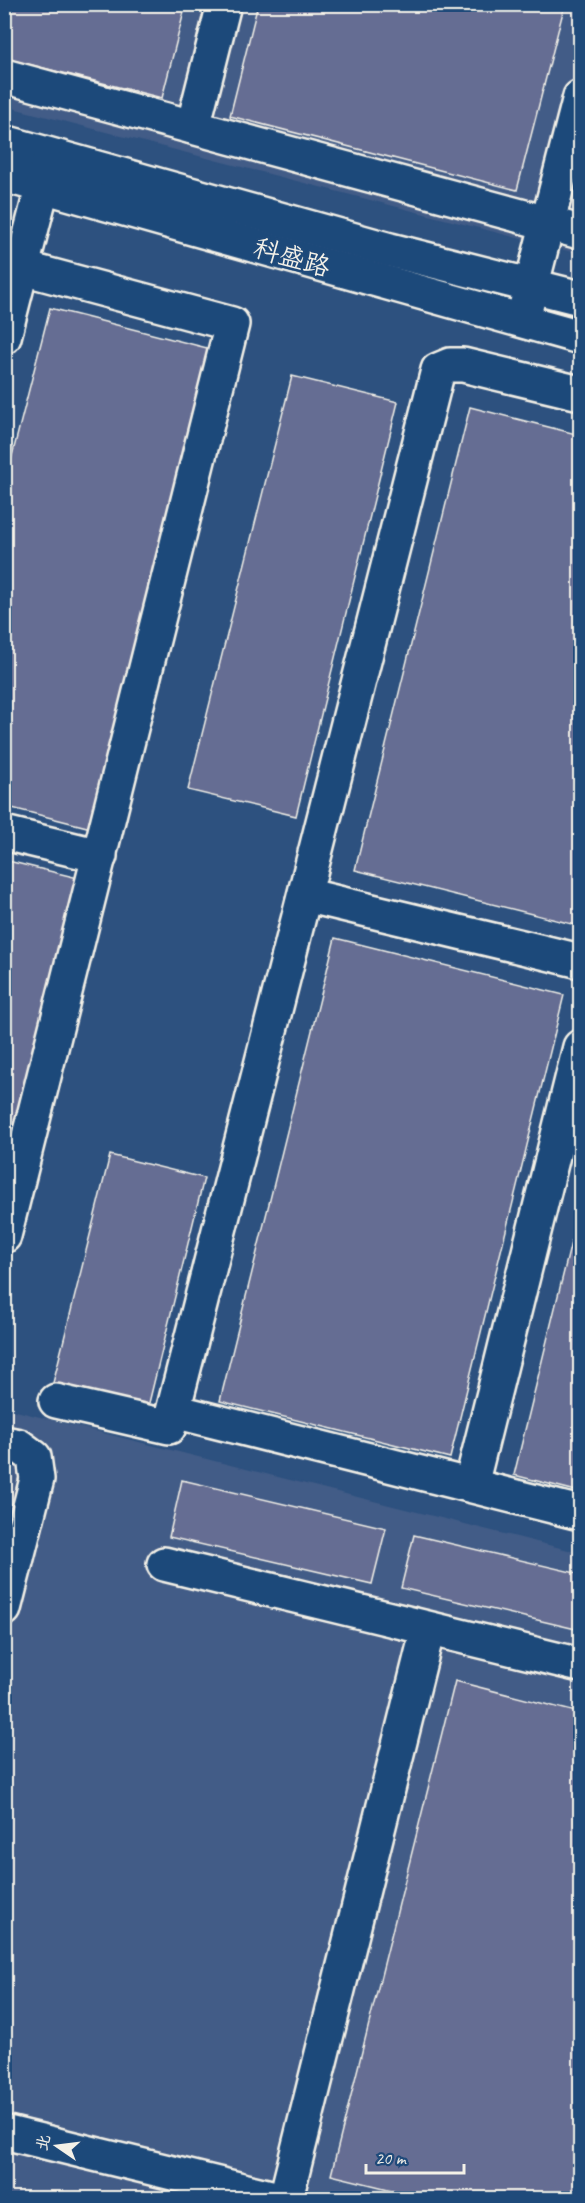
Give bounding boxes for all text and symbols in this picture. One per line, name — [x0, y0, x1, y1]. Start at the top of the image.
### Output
street label: 科盛路 — [250, 231, 334, 284]
north arrow — [27, 2116, 87, 2176]
text: 北 — [32, 2132, 55, 2153]
scale bar — [366, 2137, 464, 2175]
text: 20 m — [375, 2147, 408, 2169]

